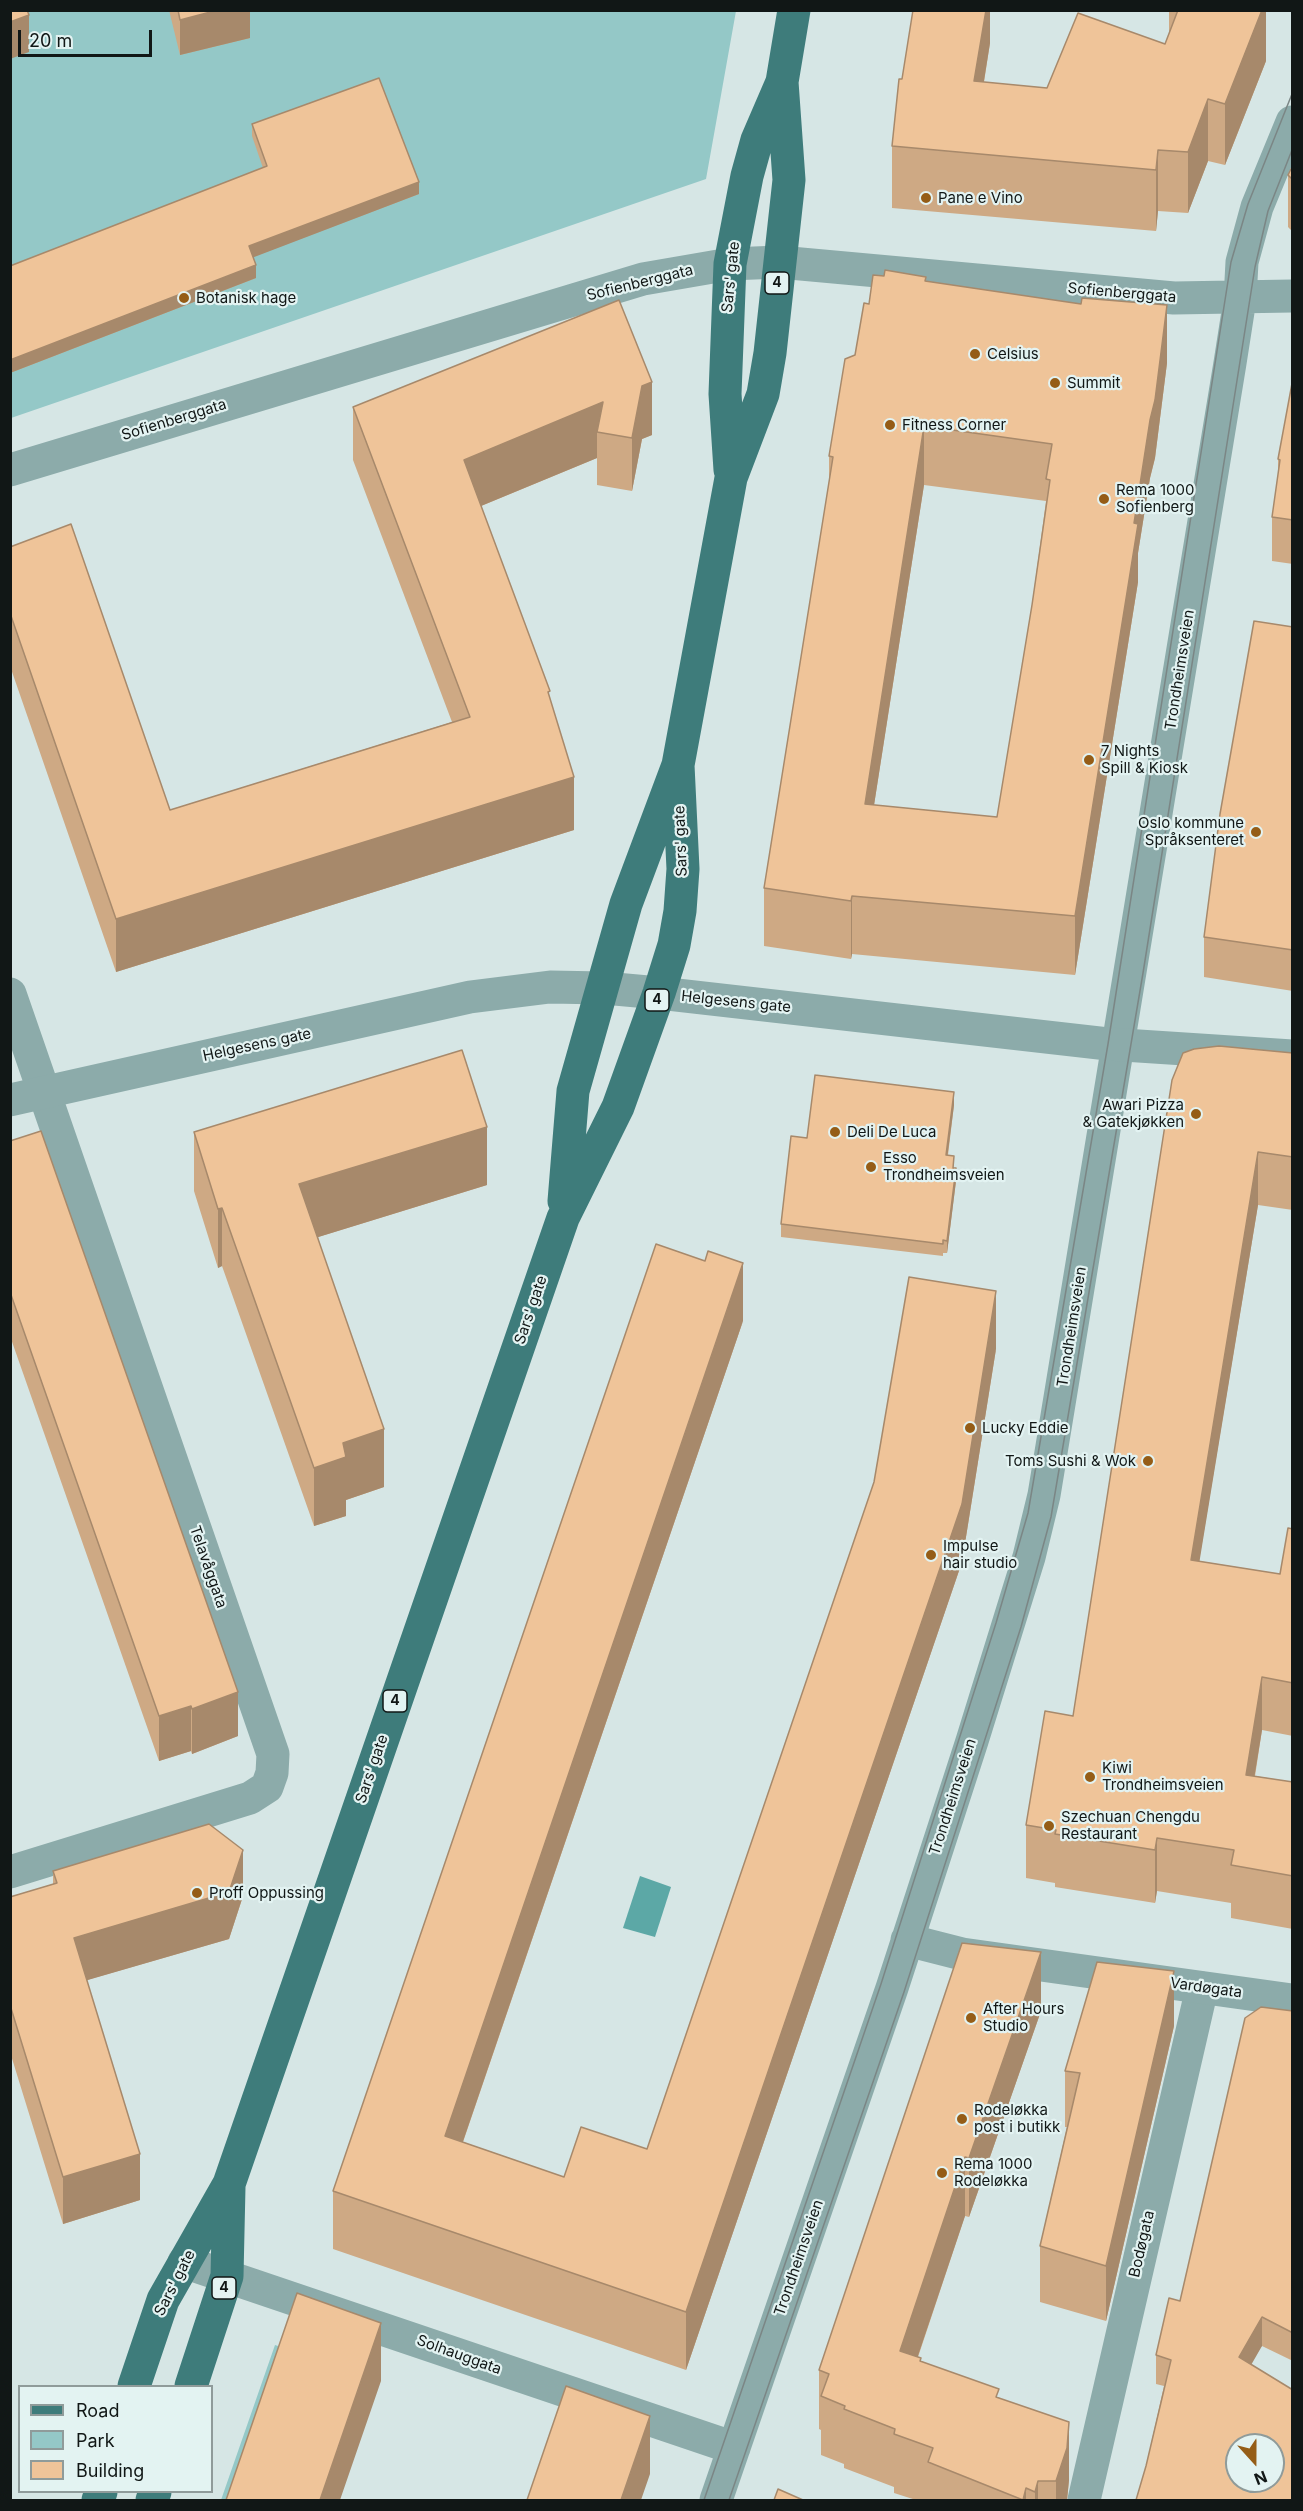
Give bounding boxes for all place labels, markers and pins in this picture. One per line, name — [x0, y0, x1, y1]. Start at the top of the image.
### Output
place label: Pane e Vino — [938, 189, 1023, 207]
marker: Pane e Vino — [919, 191, 933, 205]
place label: Botanisk hage — [196, 289, 296, 307]
marker: Botanisk hage — [177, 291, 191, 305]
place label: Celsius — [987, 345, 1039, 363]
marker: Celsius — [968, 347, 982, 361]
place label: Summit — [1067, 374, 1120, 392]
marker: Summit — [1048, 376, 1062, 390]
place label: Fitness Corner — [902, 416, 1006, 434]
marker: Fitness Corner — [883, 418, 897, 432]
place label: Rema 1000 Sofienberg — [1116, 481, 1194, 516]
marker: Rema 1000 Sofienberg — [1097, 492, 1111, 506]
place label: 7 Nights Spill & Kiosk — [1101, 742, 1188, 777]
marker: 7 Nights Spill & Kiosk — [1082, 753, 1096, 767]
place label: Oslo kommune Språksenteret — [1138, 814, 1244, 849]
marker: Oslo kommune Språksenteret — [1249, 825, 1263, 839]
place label: Awari Pizza & Gatekjøkken — [1082, 1096, 1184, 1131]
marker: Awari Pizza & Gatekjøkken — [1189, 1107, 1203, 1121]
place label: Deli De Luca — [847, 1123, 936, 1141]
marker: Deli De Luca — [828, 1125, 842, 1139]
place label: Esso Trondheimsveien — [883, 1149, 1005, 1184]
marker: Esso Trondheimsveien — [864, 1160, 878, 1174]
place label: Lucky Eddie — [982, 1419, 1069, 1437]
marker: Lucky Eddie — [963, 1421, 977, 1435]
place label: Toms Sushi & Wok — [1005, 1452, 1136, 1470]
marker: Toms Sushi & Wok — [1141, 1454, 1155, 1468]
place label: Impulse hair studio — [943, 1537, 1017, 1572]
marker: Impulse hair studio — [924, 1548, 938, 1562]
place label: Kiwi Trondheimsveien — [1102, 1759, 1224, 1794]
marker: Kiwi Trondheimsveien — [1083, 1770, 1097, 1784]
place label: Szechuan Chengdu Restaurant — [1061, 1808, 1200, 1843]
marker: Szechuan Chengdu Restaurant — [1042, 1819, 1056, 1833]
place label: Proff Oppussing — [209, 1884, 324, 1902]
marker: Proff Oppussing — [190, 1886, 204, 1900]
place label: After Hours Studio — [983, 2000, 1064, 2035]
marker: After Hours Studio — [964, 2011, 978, 2025]
place label: Rodeløkka post i butikk — [974, 2101, 1060, 2136]
marker: Rodeløkka post i butikk — [955, 2112, 969, 2126]
place label: Rema 1000 Rodeløkka — [954, 2155, 1032, 2190]
marker: Rema 1000 Rodeløkka — [935, 2166, 949, 2180]

